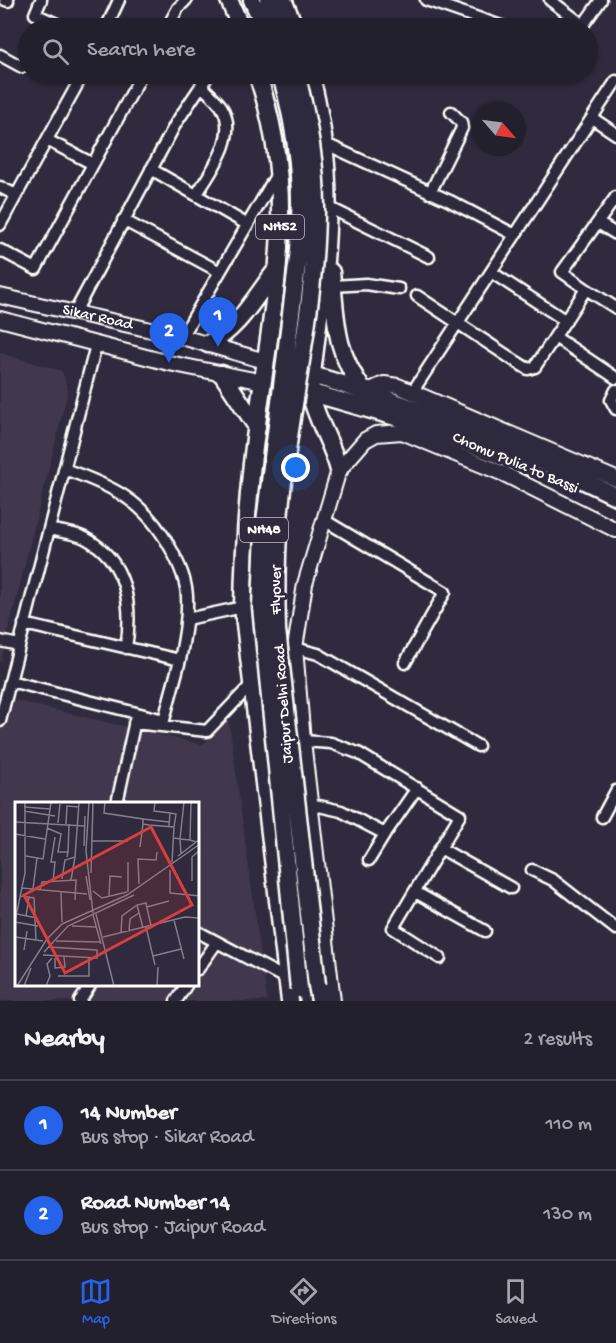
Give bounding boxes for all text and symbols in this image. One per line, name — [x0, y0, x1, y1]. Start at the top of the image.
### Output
search box — [18, 18, 598, 84]
icon: search — [39, 35, 72, 68]
text: Search here — [87, 38, 195, 64]
north arrow — [472, 102, 526, 156]
road number: NH52 — [256, 215, 304, 239]
pin: 1 — [198, 298, 238, 347]
street label: Sikar Road — [61, 301, 136, 335]
pin: 2 — [150, 314, 188, 363]
street label: Chomu Pulia to Bassi — [449, 429, 581, 499]
your location — [281, 453, 310, 482]
road number: NH48 — [240, 518, 288, 542]
street label: Flyover — [268, 564, 287, 615]
street label: Jaipur Delhi Road — [271, 643, 299, 764]
inset map — [15, 802, 200, 986]
text: Nearby — [24, 1025, 105, 1056]
text: 2 results — [523, 1029, 592, 1052]
text: 14 Number — [81, 1101, 177, 1127]
text: 1 — [39, 1114, 48, 1137]
text: 110 m — [546, 1114, 592, 1137]
text: Bus stop · Sikar Road — [81, 1127, 253, 1150]
text: Road Number 14 — [81, 1191, 230, 1217]
text: 2 — [39, 1204, 48, 1227]
text: 130 m — [543, 1204, 592, 1227]
text: Bus stop · Jaipur Road — [81, 1217, 265, 1240]
tab: Map — [79, 1275, 112, 1330]
tab: Directions — [271, 1275, 337, 1330]
tab: Saved — [495, 1275, 536, 1330]

